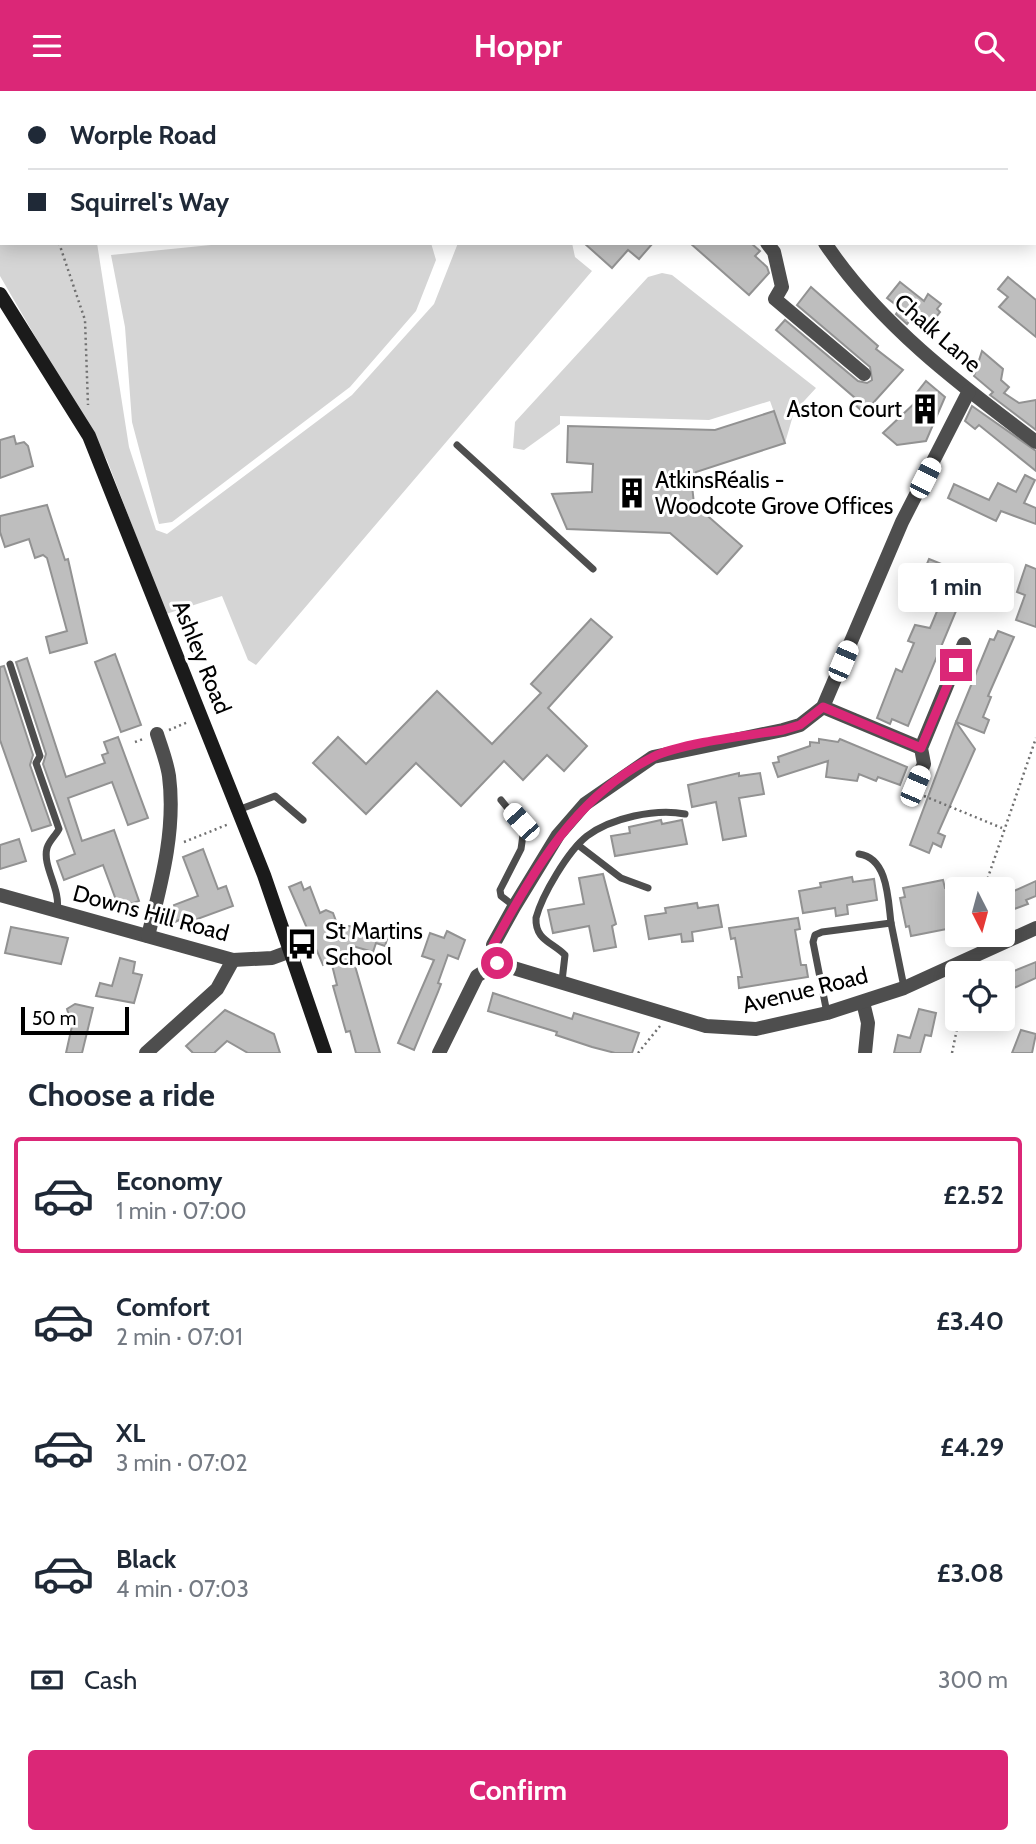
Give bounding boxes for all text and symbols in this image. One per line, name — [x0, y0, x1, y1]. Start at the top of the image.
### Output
text: Hoppr — [474, 26, 562, 65]
icon: menu — [28, 27, 66, 65]
icon: search — [970, 27, 1008, 65]
text: Worple Road — [70, 119, 217, 151]
text: Squirrel's Way — [70, 186, 229, 218]
street label: Chalk Lane — [889, 288, 987, 378]
building icon: Aston Court — [908, 392, 942, 426]
place label: Aston Court — [786, 395, 902, 423]
car — [907, 455, 944, 501]
place label: AtkinsRéalis - Woodcote Grove Offices — [655, 466, 893, 520]
building icon: AtkinsRéalis - Woodcote Grove Offices — [615, 476, 649, 510]
callout: 1 min — [898, 563, 1014, 613]
text: 1 min — [930, 573, 982, 601]
street label: Ashley Road — [167, 596, 237, 718]
car — [826, 638, 861, 684]
route end — [940, 649, 972, 681]
car — [898, 763, 933, 809]
car — [500, 799, 543, 845]
north arrow — [945, 877, 1015, 947]
map controls — [945, 877, 1015, 1031]
street label: Downs Hill Road — [70, 879, 232, 947]
place label: St Martins School — [325, 917, 423, 971]
bus stop icon: St Martins School — [285, 927, 319, 961]
route start — [481, 947, 513, 979]
street label: Avenue Road — [740, 961, 870, 1019]
button: locate — [945, 961, 1015, 1031]
scale bar — [21, 1004, 130, 1036]
text: 50 m — [32, 1007, 76, 1030]
text: Choose a ride — [28, 1075, 215, 1114]
icon: car — [32, 1164, 95, 1227]
text: Economy — [116, 1165, 222, 1197]
text: £2.52 — [943, 1179, 1004, 1211]
text: 1 min · 07:00 — [116, 1197, 247, 1225]
icon: car — [32, 1290, 95, 1353]
text: Comfort — [116, 1291, 210, 1323]
text: £3.40 — [936, 1305, 1004, 1337]
text: 2 min · 07:01 — [116, 1323, 243, 1351]
icon: car — [32, 1416, 95, 1479]
text: XL — [116, 1417, 145, 1449]
text: £4.29 — [940, 1431, 1004, 1463]
text: 3 min · 07:02 — [116, 1449, 248, 1477]
icon: car — [32, 1542, 95, 1605]
text: Black — [116, 1543, 176, 1575]
text: £3.08 — [937, 1557, 1004, 1589]
text: 4 min · 07:03 — [116, 1575, 249, 1603]
icon: cash — [28, 1661, 66, 1699]
text: Cash — [84, 1664, 137, 1696]
text: 300 m — [938, 1666, 1008, 1694]
button: Confirm — [28, 1750, 1008, 1830]

